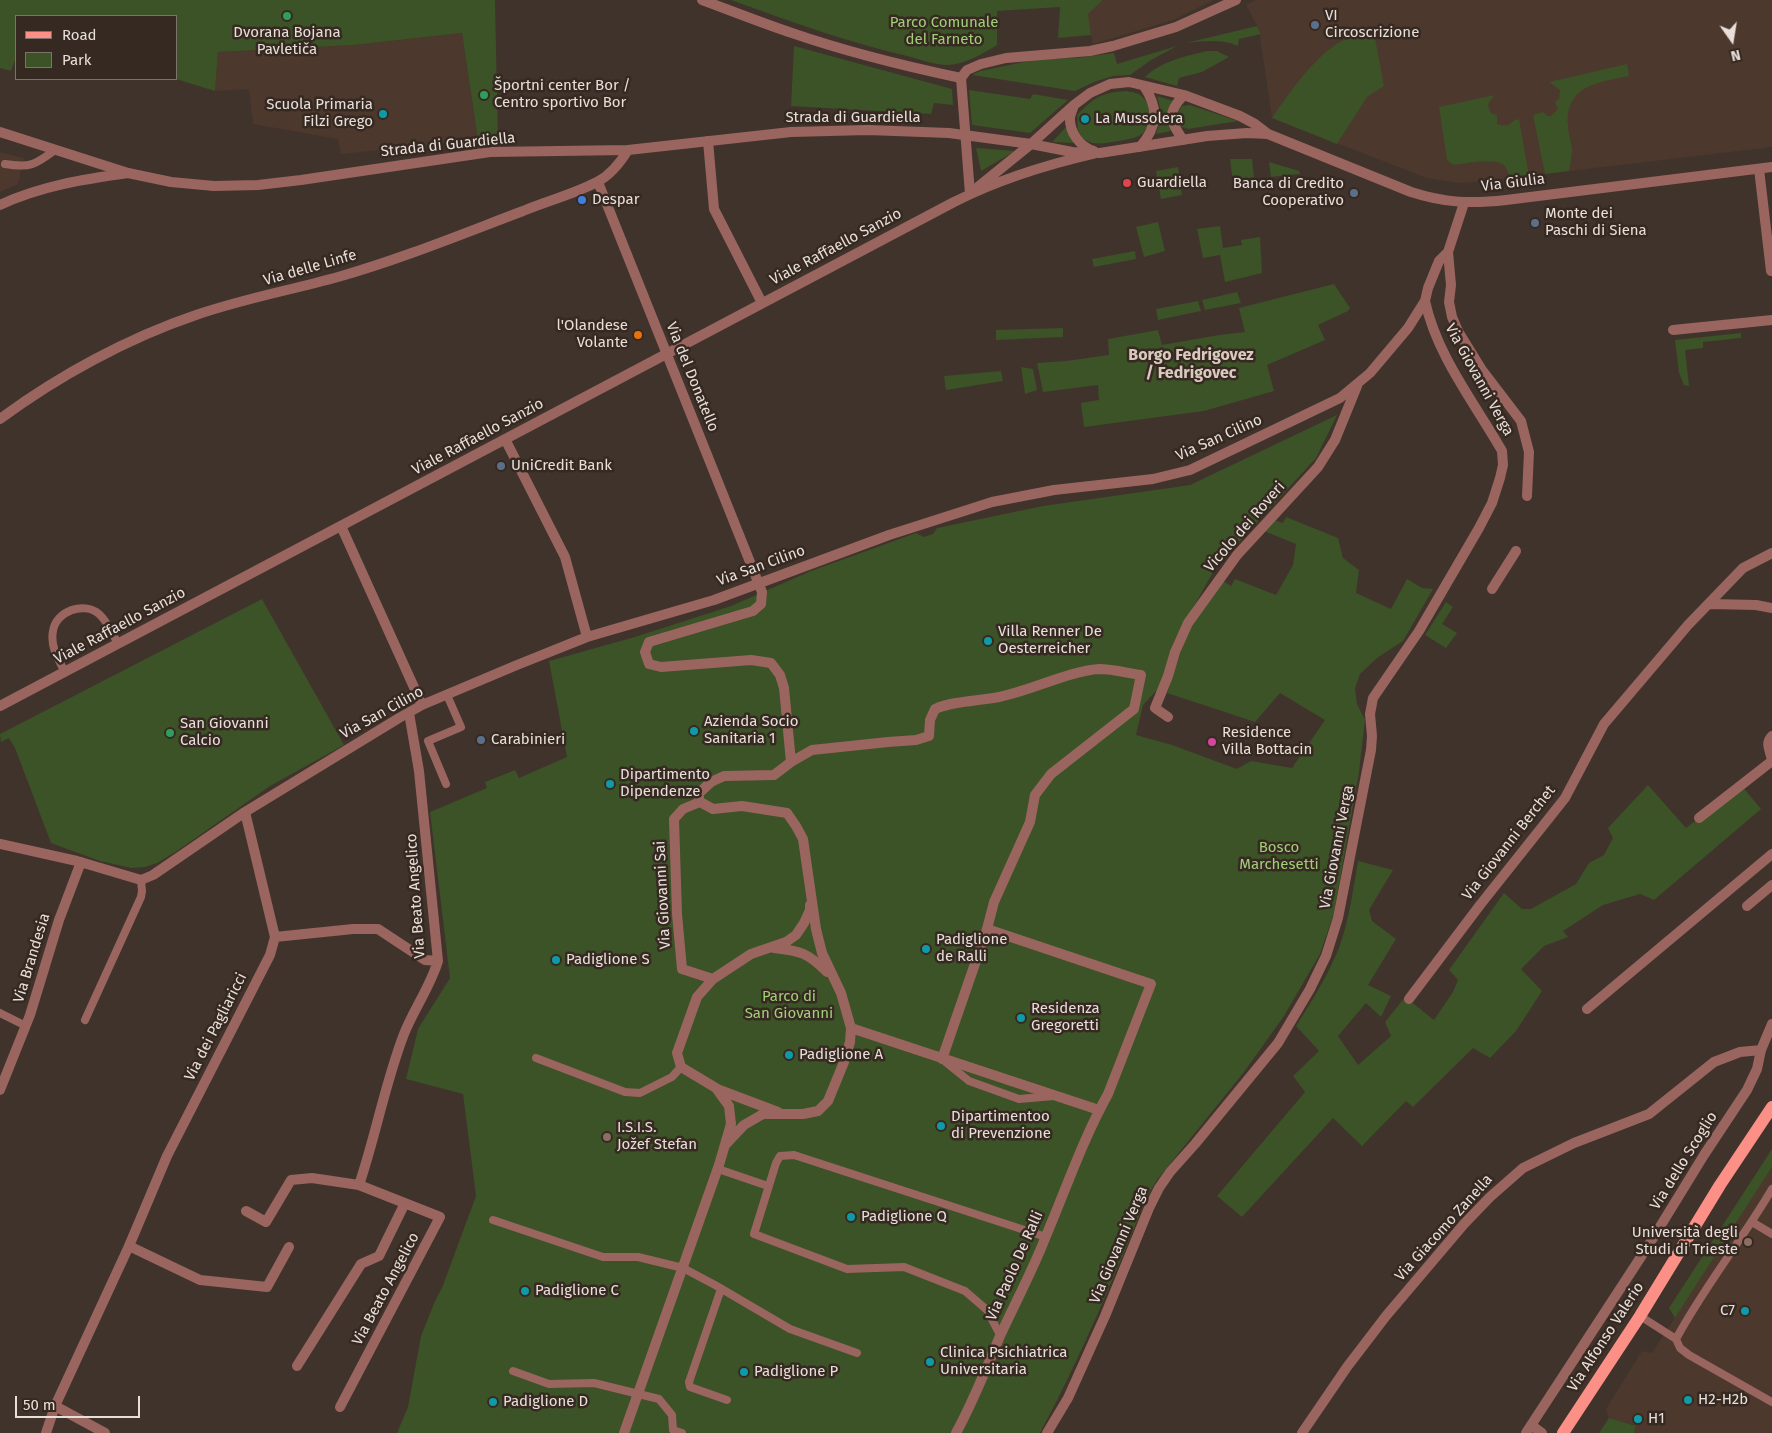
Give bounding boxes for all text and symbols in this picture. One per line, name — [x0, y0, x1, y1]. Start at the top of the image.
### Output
place label: VI Circoscrizione — [1325, 7, 1419, 42]
marker: Dvorana Bojana Pavletiča — [281, 10, 293, 22]
park label: Parco Comunale del Farneto — [890, 14, 998, 49]
legend — [15, 15, 178, 80]
north arrow — [1707, 15, 1757, 65]
marker: VI Circoscrizione — [1309, 19, 1321, 31]
place label: Dvorana Bojana Pavletiča — [233, 24, 341, 59]
text: Road — [62, 26, 97, 44]
text: N — [1729, 46, 1742, 64]
text: Park — [62, 51, 92, 69]
place label: Športni center Bor / Centro sportivo Bor — [494, 77, 630, 112]
marker: Športni center Bor / Centro sportivo Bor — [478, 89, 490, 101]
place label: Scuola Primaria Filzi Grego — [266, 96, 373, 131]
marker: Scuola Primaria Filzi Grego — [377, 108, 389, 120]
street label: Strada di Guardiella — [785, 109, 921, 127]
place label: La Mussolera — [1095, 110, 1183, 128]
marker: La Mussolera — [1079, 113, 1091, 125]
street label: Strada di Guardiella — [380, 129, 516, 161]
street label: Via Giulia — [1480, 170, 1546, 196]
place label: Guardiella — [1137, 174, 1207, 192]
place label: Banca di Credito Cooperativo — [1233, 175, 1344, 210]
marker: Guardiella — [1121, 177, 1133, 189]
marker: Banca di Credito Cooperativo — [1348, 187, 1360, 199]
place label: Despar — [592, 191, 640, 209]
marker: Despar — [576, 194, 588, 206]
street label: Viale Raffaello Sanzio — [767, 205, 905, 289]
place label: Monte dei Paschi di Siena — [1545, 205, 1647, 240]
marker: Monte dei Paschi di Siena — [1529, 217, 1541, 229]
street label: Via delle Linfe — [261, 246, 359, 290]
place label: l'Olandese Volante — [557, 317, 628, 352]
street label: Via del Donatello — [662, 320, 722, 434]
street label: Via Giovanni Verga — [1441, 321, 1517, 439]
marker: l'Olandese Volante — [632, 329, 644, 341]
district label: Borgo Fedrigovez / Fedrigovec — [1128, 346, 1254, 384]
street label: Viale Raffaello Sanzio — [409, 395, 547, 479]
street label: Via San Cilino — [1173, 411, 1265, 465]
place label: UniCredit Bank — [511, 457, 612, 475]
marker: UniCredit Bank — [495, 460, 507, 472]
street label: Vicolo dei Roveri — [1201, 478, 1289, 576]
street label: Via San Cilino — [714, 542, 808, 590]
street label: Viale Raffaello Sanzio — [51, 584, 189, 668]
place label: Villa Renner De Oesterreicher — [998, 623, 1102, 658]
marker: Villa Renner De Oesterreicher — [982, 635, 994, 647]
street label: Via San Cilino — [337, 683, 427, 743]
place label: Azienda Socio Sanitaria 1 — [704, 713, 799, 748]
place label: San Giovanni Calcio — [180, 715, 269, 750]
place label: Residence Villa Bottacin — [1222, 724, 1312, 759]
marker: Azienda Socio Sanitaria 1 — [688, 725, 700, 737]
marker: San Giovanni Calcio — [164, 727, 176, 739]
place label: Carabinieri — [491, 731, 565, 749]
marker: Carabinieri — [475, 734, 487, 746]
marker: Residence Villa Bottacin — [1206, 736, 1218, 748]
place label: Dipartimento Dipendenze — [620, 766, 710, 801]
marker: Dipartimento Dipendenze — [604, 778, 616, 790]
street label: Via Giovanni Berchet — [1459, 782, 1559, 904]
street label: Via Giovanni Verga — [1316, 784, 1358, 910]
street label: Via Beato Angelico — [403, 833, 429, 959]
park label: Bosco Marchesetti — [1239, 839, 1319, 874]
street label: Via Giovanni Sai — [651, 840, 675, 950]
street label: Via Brandesia — [10, 911, 54, 1005]
place label: Padiglione de Ralli — [936, 931, 1007, 966]
marker: Padiglione de Ralli — [920, 943, 932, 955]
place label: Padiglione S — [566, 951, 650, 969]
marker: Padiglione S — [550, 954, 562, 966]
street label: Via dei Pagliaricci — [181, 970, 251, 1084]
park label: Parco di San Giovanni — [745, 988, 833, 1023]
place label: Residenza Gregoretti — [1031, 1000, 1100, 1035]
marker: Residenza Gregoretti — [1015, 1012, 1027, 1024]
place label: Padiglione A — [799, 1046, 883, 1064]
marker: Padiglione A — [783, 1049, 795, 1061]
place label: Dipartimentoo di Prevenzione — [951, 1108, 1051, 1143]
street label: Via dello Scoglio — [1647, 1109, 1721, 1213]
place label: I.S.I.S. Jožef Stefan — [617, 1119, 697, 1154]
marker: Dipartimentoo di Prevenzione — [935, 1120, 947, 1132]
marker: I.S.I.S. Jožef Stefan — [601, 1131, 613, 1143]
street label: Via Giacomo Zanella — [1391, 1171, 1497, 1285]
street label: Via Giovanni Verga — [1086, 1184, 1152, 1306]
place label: Padiglione Q — [861, 1208, 947, 1226]
street label: Via Paolo De Ralli — [983, 1208, 1047, 1324]
marker: Padiglione Q — [845, 1211, 857, 1223]
place label: Università degli Studi di Trieste — [1632, 1224, 1738, 1259]
street label: Via Beato Angelico — [349, 1229, 423, 1349]
marker: Università degli Studi di Trieste — [1742, 1236, 1754, 1248]
street label: Via Alfonso Valerio — [1564, 1279, 1648, 1395]
place label: Padiglione C — [535, 1282, 619, 1300]
marker: Padiglione C — [519, 1285, 531, 1297]
place label: C7 — [1720, 1302, 1735, 1320]
marker: C7 — [1739, 1305, 1751, 1317]
place label: Clinica Psichiatrica Universitaria — [940, 1344, 1067, 1379]
marker: Clinica Psichiatrica Universitaria — [924, 1356, 936, 1368]
place label: Padiglione P — [754, 1363, 838, 1381]
marker: Padiglione P — [738, 1366, 750, 1378]
scale bar — [18, 1386, 142, 1418]
place label: H2-H2b — [1698, 1391, 1748, 1409]
place label: Padiglione D — [503, 1393, 588, 1411]
marker: H2-H2b — [1682, 1394, 1694, 1406]
text: 50 m — [23, 1396, 56, 1414]
marker: Padiglione D — [487, 1396, 499, 1408]
place label: H1 — [1648, 1410, 1665, 1428]
marker: H1 — [1632, 1413, 1644, 1425]

